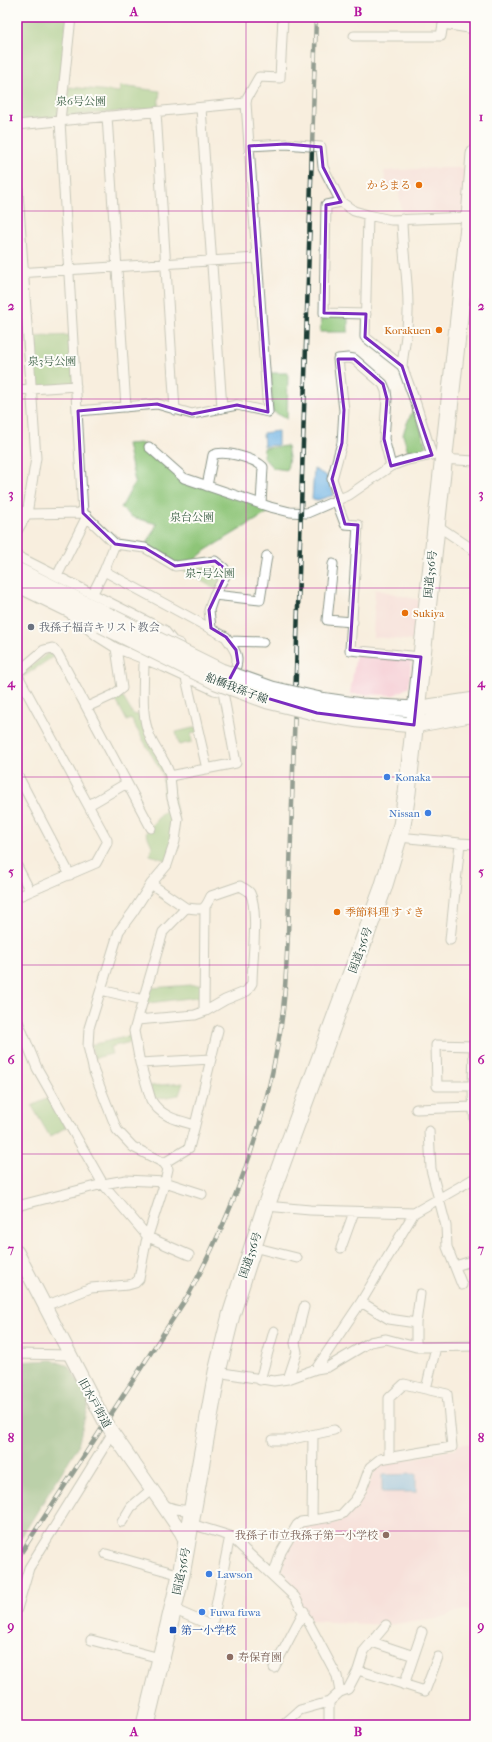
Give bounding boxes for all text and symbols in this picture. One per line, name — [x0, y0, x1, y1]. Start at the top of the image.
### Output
text: A — [129, 4, 139, 19]
text: B — [354, 4, 363, 19]
park label: 泉6号公園 — [56, 95, 106, 108]
text: 1 — [9, 109, 14, 124]
text: 1 — [479, 109, 484, 124]
place label: からまる — [367, 179, 411, 192]
marker: からまる — [414, 180, 424, 190]
text: 2 — [8, 298, 15, 313]
text: 2 — [478, 298, 485, 313]
place label: Korakuen — [384, 324, 432, 337]
marker: Korakuen — [434, 325, 444, 335]
park label: 泉3号公園 — [28, 355, 76, 368]
text: 3 — [8, 486, 14, 502]
text: 3 — [478, 486, 484, 502]
park label: 泉台公園 — [170, 511, 214, 524]
street label: 国道356号 — [422, 549, 439, 599]
park label: 泉7号公園 — [185, 567, 235, 580]
place label: Sukiya — [413, 607, 445, 620]
marker: Sukiya — [400, 608, 410, 618]
place label: 我孫子福音キリスト教会 — [39, 621, 160, 634]
marker: 我孫子福音キリスト教会 — [26, 622, 36, 632]
street label: 船橋我孫子線 — [204, 671, 270, 706]
text: 4 — [6, 675, 16, 691]
text: 4 — [476, 675, 486, 691]
place label: Konaka — [395, 771, 431, 784]
marker: Konaka — [382, 772, 392, 782]
place label: Nissan — [389, 807, 421, 820]
marker: Nissan — [423, 808, 433, 818]
text: 5 — [8, 864, 14, 879]
text: 5 — [478, 864, 484, 879]
place label: 季節料理 すゞき — [345, 906, 424, 919]
marker: 季節料理 すゞき — [332, 907, 342, 917]
street label: 国道356号 — [346, 925, 375, 975]
text: 6 — [7, 1052, 15, 1067]
text: 6 — [477, 1052, 485, 1067]
street label: 国道356号 — [236, 1230, 264, 1280]
text: 7 — [7, 1241, 15, 1256]
text: 7 — [477, 1241, 485, 1256]
street label: 旧水戸街道 — [76, 1376, 114, 1430]
text: 8 — [8, 1430, 15, 1445]
text: 8 — [478, 1430, 485, 1445]
place label: 我孫子市立我孫子第一小学校 — [235, 1529, 378, 1542]
marker: 我孫子市立我孫子第一小学校 — [381, 1530, 391, 1540]
street label: 国道356号 — [170, 1546, 193, 1596]
place label: Lawson — [217, 1568, 253, 1581]
marker: Lawson — [204, 1569, 214, 1579]
place label: Fuwa fuwa — [210, 1606, 262, 1619]
marker: Fuwa fuwa — [197, 1607, 207, 1617]
text: 9 — [7, 1618, 15, 1634]
text: 9 — [477, 1618, 485, 1634]
place label: 第一小学校 — [181, 1624, 236, 1637]
marker: 第一小学校 — [168, 1625, 178, 1635]
place label: 寿保育園 — [238, 1651, 282, 1664]
marker: 寿保育園 — [225, 1652, 235, 1662]
text: A — [129, 1724, 139, 1739]
text: B — [354, 1724, 363, 1739]

